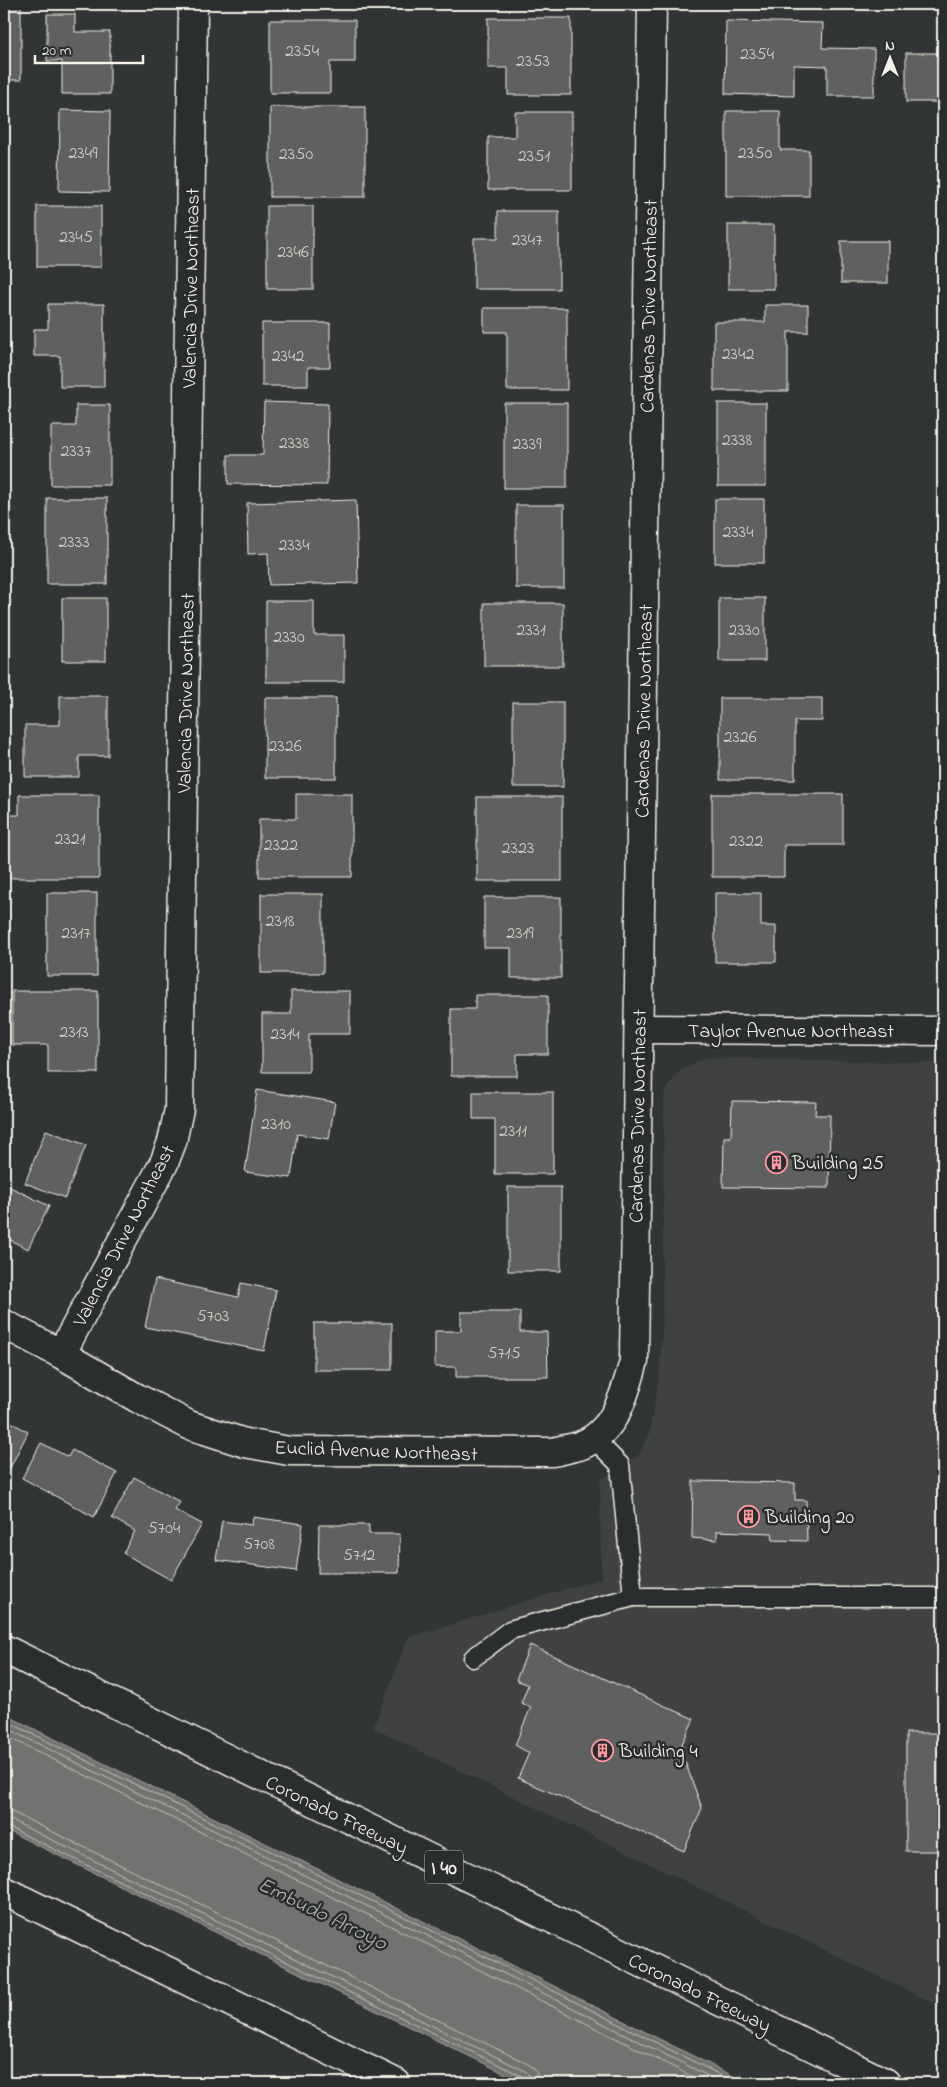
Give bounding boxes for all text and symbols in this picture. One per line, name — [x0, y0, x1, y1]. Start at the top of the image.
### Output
scale bar — [35, 32, 142, 64]
north arrow — [864, 32, 914, 82]
text: N — [885, 36, 895, 57]
house number: 2354 — [285, 39, 320, 65]
text: 20 m — [42, 40, 72, 62]
house number: 2354 — [740, 42, 775, 68]
house number: 2353 — [516, 49, 550, 75]
house number: 2349 — [68, 141, 98, 167]
house number: 2350 — [738, 141, 772, 167]
house number: 2350 — [279, 142, 313, 168]
house number: 2351 — [518, 144, 550, 170]
street label: Valencia Drive Northeast — [176, 187, 209, 389]
street label: Cardenas Drive Northeast — [634, 199, 667, 413]
house number: 2345 — [59, 225, 93, 251]
house number: 2347 — [511, 228, 543, 254]
house number: 2346 — [277, 240, 309, 266]
house number: 2342 — [722, 342, 754, 368]
house number: 2342 — [272, 344, 304, 370]
house number: 2338 — [722, 428, 753, 454]
house number: 2338 — [279, 431, 310, 457]
house number: 2339 — [512, 432, 542, 458]
house number: 2337 — [60, 439, 92, 465]
house number: 2334 — [722, 520, 754, 546]
house number: 2333 — [58, 530, 90, 556]
house number: 2334 — [278, 533, 310, 559]
street label: Valencia Drive Northeast — [171, 592, 204, 794]
street label: Cardenas Drive Northeast — [629, 604, 662, 818]
house number: 2331 — [516, 618, 546, 644]
house number: 2330 — [728, 618, 760, 644]
house number: 2330 — [273, 625, 305, 651]
house number: 2326 — [723, 725, 757, 751]
house number: 2326 — [268, 734, 302, 760]
house number: 2321 — [54, 827, 86, 853]
house number: 2322 — [729, 829, 763, 855]
house number: 2322 — [264, 833, 298, 859]
house number: 2323 — [502, 836, 534, 862]
house number: 2318 — [266, 909, 295, 935]
house number: 2317 — [61, 921, 91, 947]
house number: 2319 — [506, 921, 534, 947]
street label: Cardenas Drive Northeast — [623, 1009, 656, 1223]
street label: Taylor Avenue Northeast — [688, 1018, 894, 1047]
house number: 2313 — [59, 1020, 89, 1046]
house number: 2314 — [270, 1022, 300, 1048]
house number: 2310 — [261, 1112, 291, 1138]
house number: 2311 — [499, 1119, 527, 1145]
street label: Valencia Drive Northeast — [66, 1140, 184, 1333]
building icon: Building 25 — [764, 1150, 788, 1174]
place label: Building 25 — [791, 1150, 884, 1180]
house number: 5703 — [197, 1304, 229, 1330]
house number: 5715 — [487, 1341, 521, 1367]
street label: Euclid Avenue Northeast — [274, 1434, 478, 1471]
building icon: Building 20 — [737, 1504, 761, 1528]
place label: Building 20 — [764, 1504, 854, 1534]
house number: 5704 — [148, 1516, 181, 1542]
house number: 5708 — [243, 1532, 275, 1558]
house number: 5712 — [343, 1543, 375, 1569]
building icon: Building 4 — [591, 1738, 615, 1762]
place label: Building 4 — [618, 1738, 698, 1768]
street label: Coronado Freeway — [260, 1769, 412, 1863]
road number: I 40 — [425, 1850, 463, 1884]
water label: Embudo Arroyo — [253, 1871, 393, 1959]
street label: Coronado Freeway — [623, 1947, 775, 2041]

